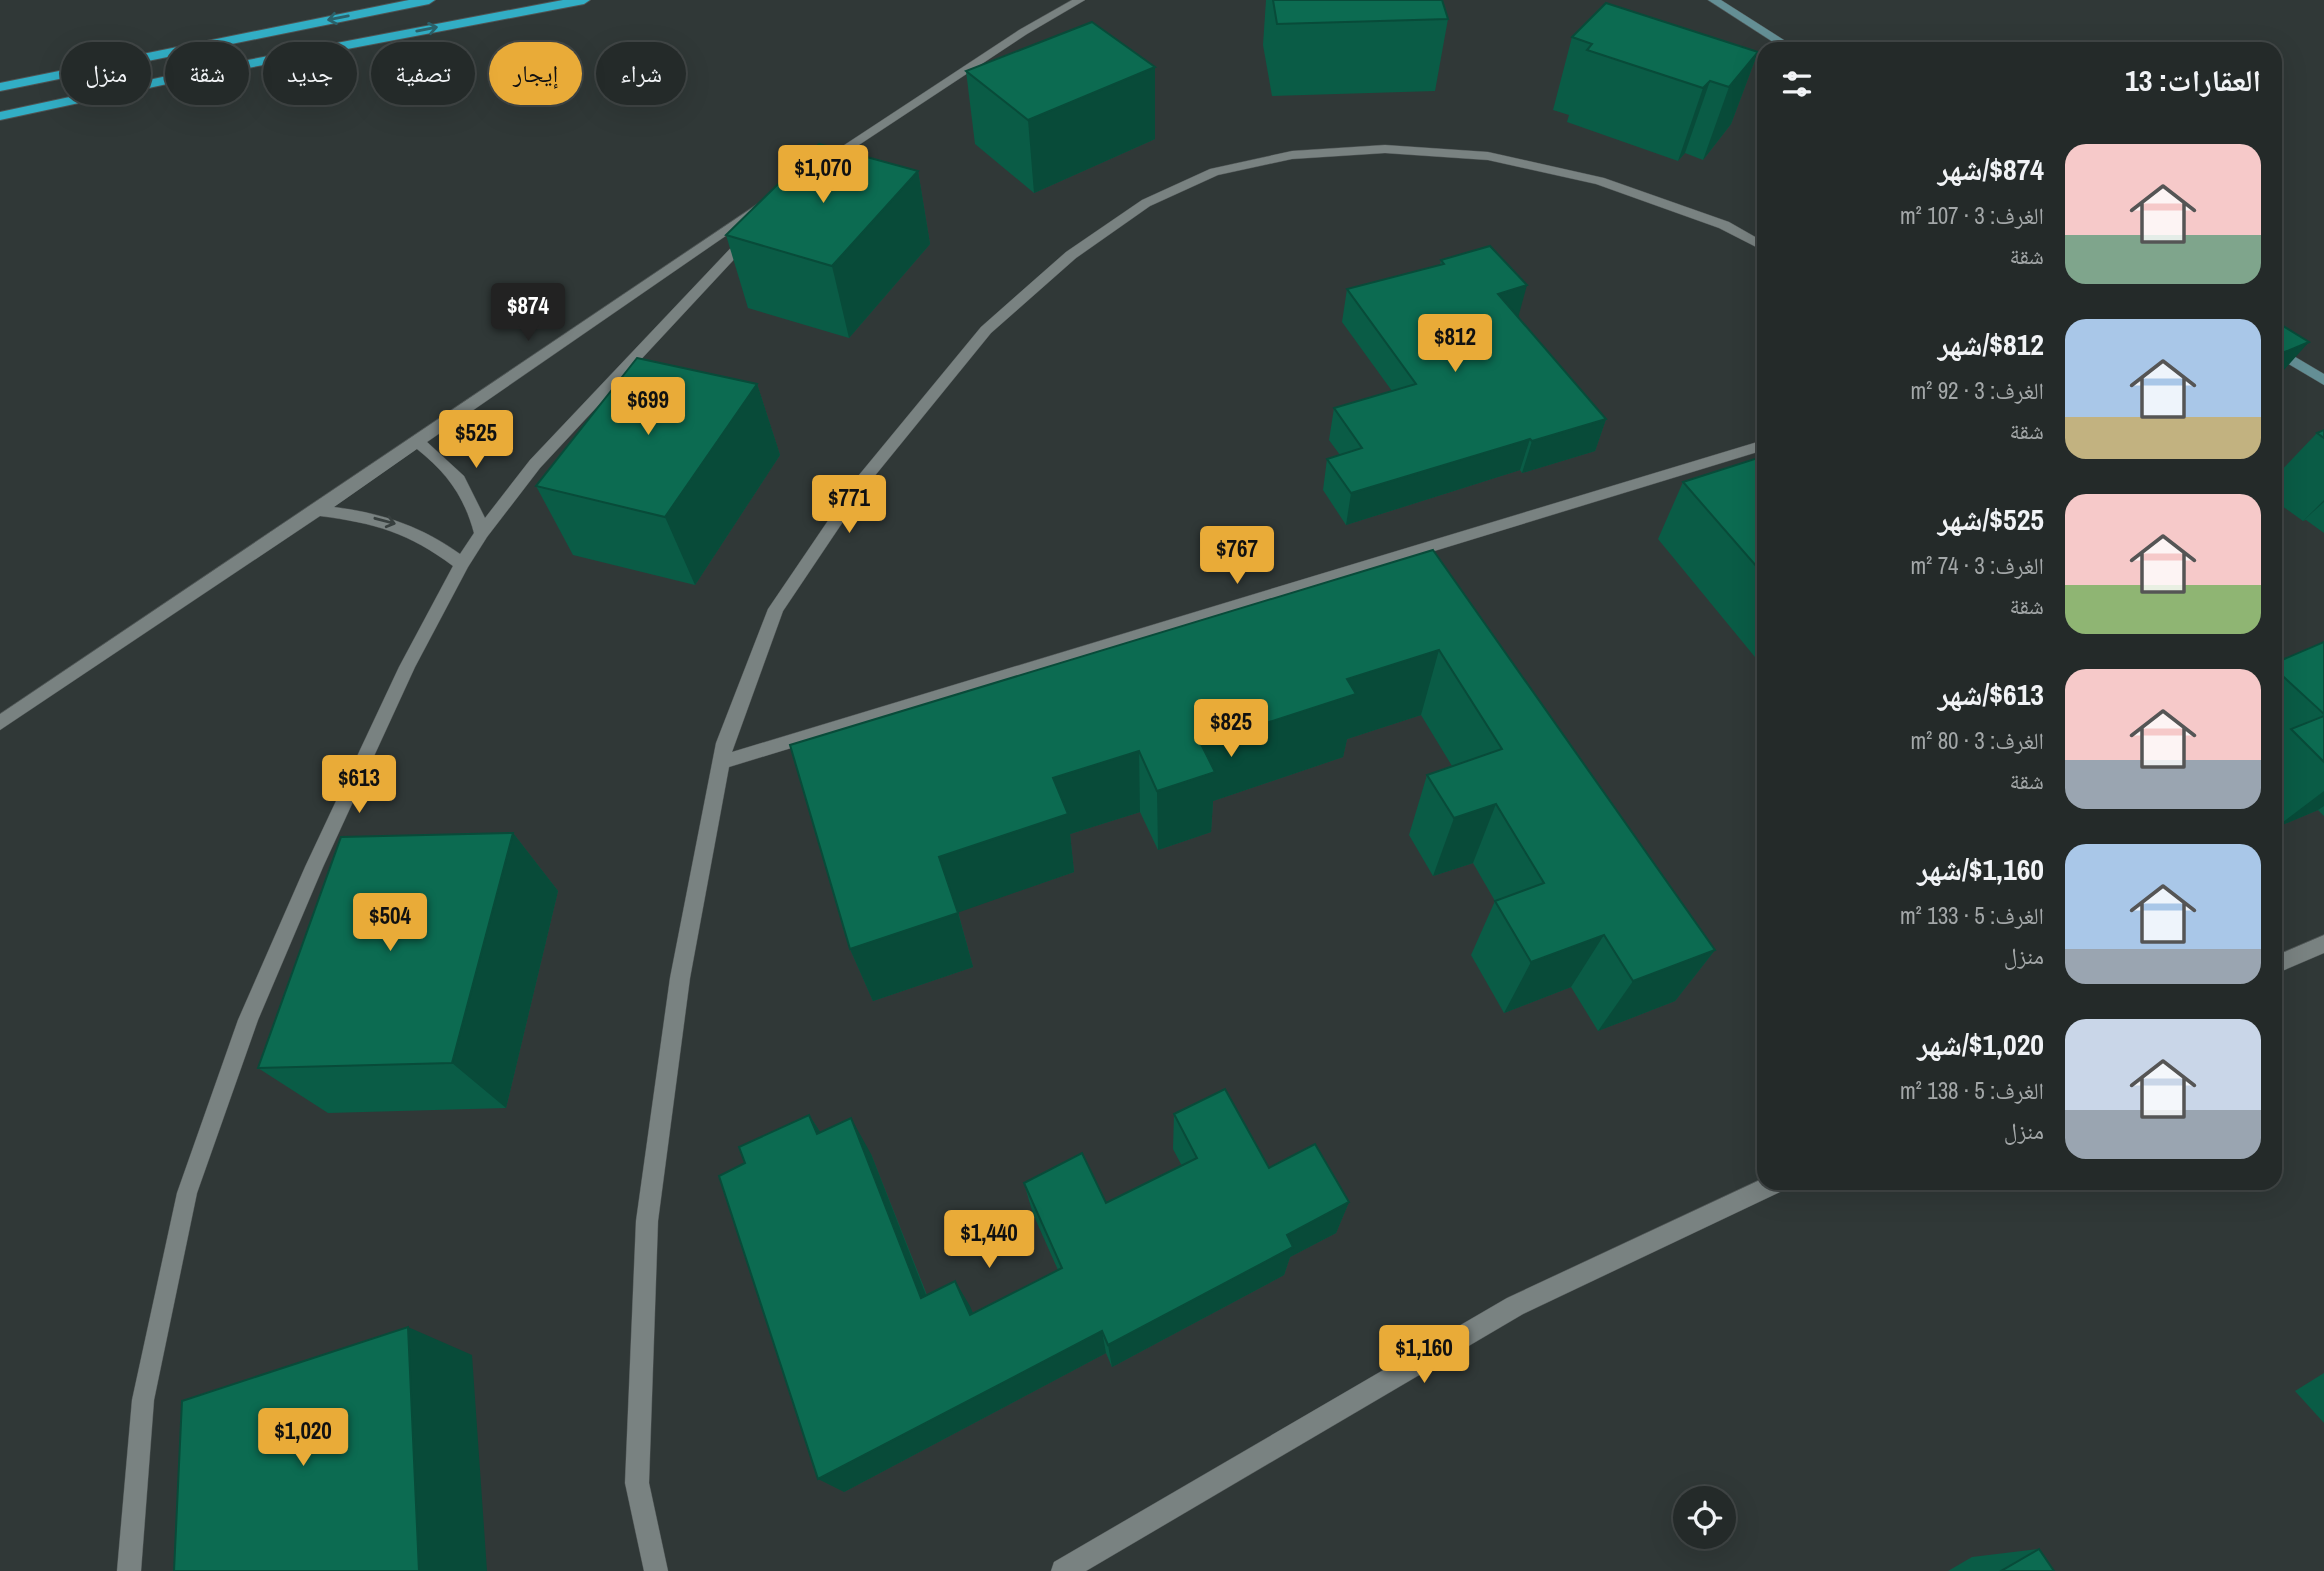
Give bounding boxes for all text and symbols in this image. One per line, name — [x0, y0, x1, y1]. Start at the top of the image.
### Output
one-way arrow — [327, 11, 350, 25]
one-way arrow — [415, 22, 438, 35]
chip: منزل — [61, 42, 151, 105]
chip: شقة — [165, 42, 249, 105]
chip: جديد — [263, 42, 357, 105]
chip: تصفية — [371, 42, 475, 105]
chip: إيجار — [489, 42, 582, 105]
chip: شراء — [596, 42, 686, 105]
text: العقارات: 13 — [2125, 60, 2261, 100]
icon: filters — [1778, 65, 1816, 103]
pin: $1,070 — [766, 146, 880, 205]
text: $874/شهر — [1938, 149, 2044, 189]
text: $1,070 — [794, 152, 852, 183]
icon: home — [2121, 172, 2205, 256]
text: الغرف: 3 · 107 m² — [1900, 200, 2044, 231]
text: شقة — [2010, 240, 2044, 271]
pin: $874 — [487, 284, 569, 343]
text: $874 — [507, 290, 549, 321]
pin: $812 — [1414, 314, 1496, 374]
text: $812 — [1434, 321, 1476, 352]
text: $812/شهر — [1938, 324, 2044, 364]
icon: home — [2121, 347, 2205, 431]
text: الغرف: 3 · 92 m² — [1910, 375, 2044, 406]
pin: $699 — [607, 378, 689, 437]
text: $699 — [627, 384, 669, 415]
pin: $525 — [435, 410, 517, 470]
text: شقة — [2010, 415, 2044, 446]
text: $525 — [455, 417, 497, 448]
pin: $771 — [808, 476, 890, 535]
text: $771 — [828, 482, 870, 513]
text: $525/شهر — [1938, 499, 2044, 539]
one-way arrow — [374, 515, 396, 528]
icon: home — [2121, 522, 2205, 606]
pin: $767 — [1196, 526, 1278, 586]
text: $767 — [1216, 533, 1258, 564]
text: الغرف: 3 · 74 m² — [1910, 550, 2044, 581]
text: شقة — [2010, 590, 2044, 621]
text: $613/شهر — [1938, 674, 2044, 714]
icon: home — [2121, 697, 2205, 781]
pin: $825 — [1190, 700, 1272, 759]
text: $825 — [1210, 706, 1252, 737]
text: الغرف: 3 · 80 m² — [1910, 725, 2044, 756]
pin: $613 — [318, 756, 400, 815]
text: $613 — [338, 762, 380, 793]
text: شقة — [2010, 765, 2044, 796]
text: $1,160/شهر — [1917, 849, 2044, 889]
icon: home — [2121, 872, 2205, 956]
pin: $504 — [349, 894, 431, 953]
text: $504 — [369, 900, 411, 931]
text: الغرف: 5 · 133 m² — [1900, 900, 2044, 931]
text: منزل — [2004, 940, 2044, 971]
text: $1,020/شهر — [1917, 1024, 2044, 1064]
icon: home — [2121, 1047, 2205, 1131]
text: الغرف: 5 · 138 m² — [1900, 1075, 2044, 1106]
text: منزل — [2004, 1115, 2044, 1146]
pin: $1,440 — [932, 1210, 1046, 1270]
text: $1,440 — [960, 1217, 1018, 1248]
pin: $1,160 — [1367, 1326, 1481, 1385]
text: $1,160 — [1395, 1332, 1453, 1363]
pin: $1,020 — [246, 1408, 360, 1468]
text: $1,020 — [274, 1415, 332, 1446]
map controls — [1673, 1486, 1736, 1549]
button: locate — [1673, 1486, 1736, 1549]

